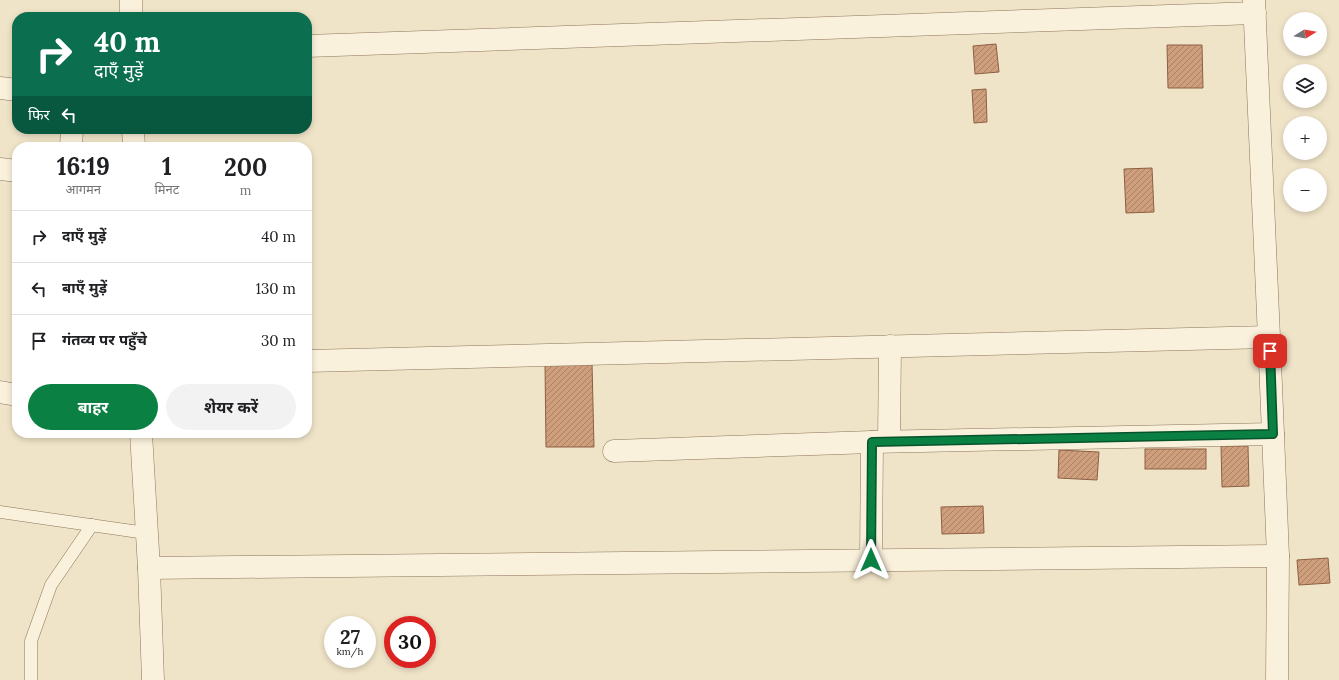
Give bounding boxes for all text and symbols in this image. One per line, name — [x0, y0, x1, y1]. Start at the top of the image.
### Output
north arrow — [1283, 12, 1327, 56]
map controls — [1283, 12, 1327, 212]
text: 40 m — [94, 24, 160, 60]
icon: right — [28, 28, 80, 80]
text: दाएँ मुड़ें — [94, 59, 143, 82]
button: layers — [1283, 64, 1327, 108]
icon: left — [58, 104, 80, 126]
text: फिर — [28, 105, 50, 124]
button: + — [1283, 116, 1327, 160]
text: 16:19 — [57, 151, 110, 182]
text: 1 — [162, 151, 172, 182]
text: 200 — [224, 152, 267, 183]
button: − — [1283, 168, 1327, 212]
text: आगमन — [65, 181, 101, 198]
text: मिनट — [154, 181, 179, 198]
text: m — [240, 182, 251, 199]
icon: right — [28, 226, 50, 248]
text: दाएँ मुड़ें — [62, 226, 106, 245]
text: 40 m — [261, 227, 296, 246]
icon: left — [28, 278, 50, 300]
text: बाएँ मुड़ें — [62, 278, 107, 297]
text: 130 m — [256, 279, 296, 298]
icon: arrive — [28, 330, 50, 352]
text: गंतव्य पर पहुँचे — [62, 330, 147, 349]
text: 30 m — [261, 331, 296, 350]
pin — [1253, 334, 1287, 368]
icon: arrive — [1259, 340, 1281, 362]
button: बाहर — [28, 384, 158, 430]
button: शेयर करें — [166, 384, 296, 430]
position arrow — [850, 539, 892, 581]
speed limit sign: 30 — [384, 616, 436, 668]
text: 27 — [340, 624, 360, 649]
text: km/h — [336, 645, 364, 658]

